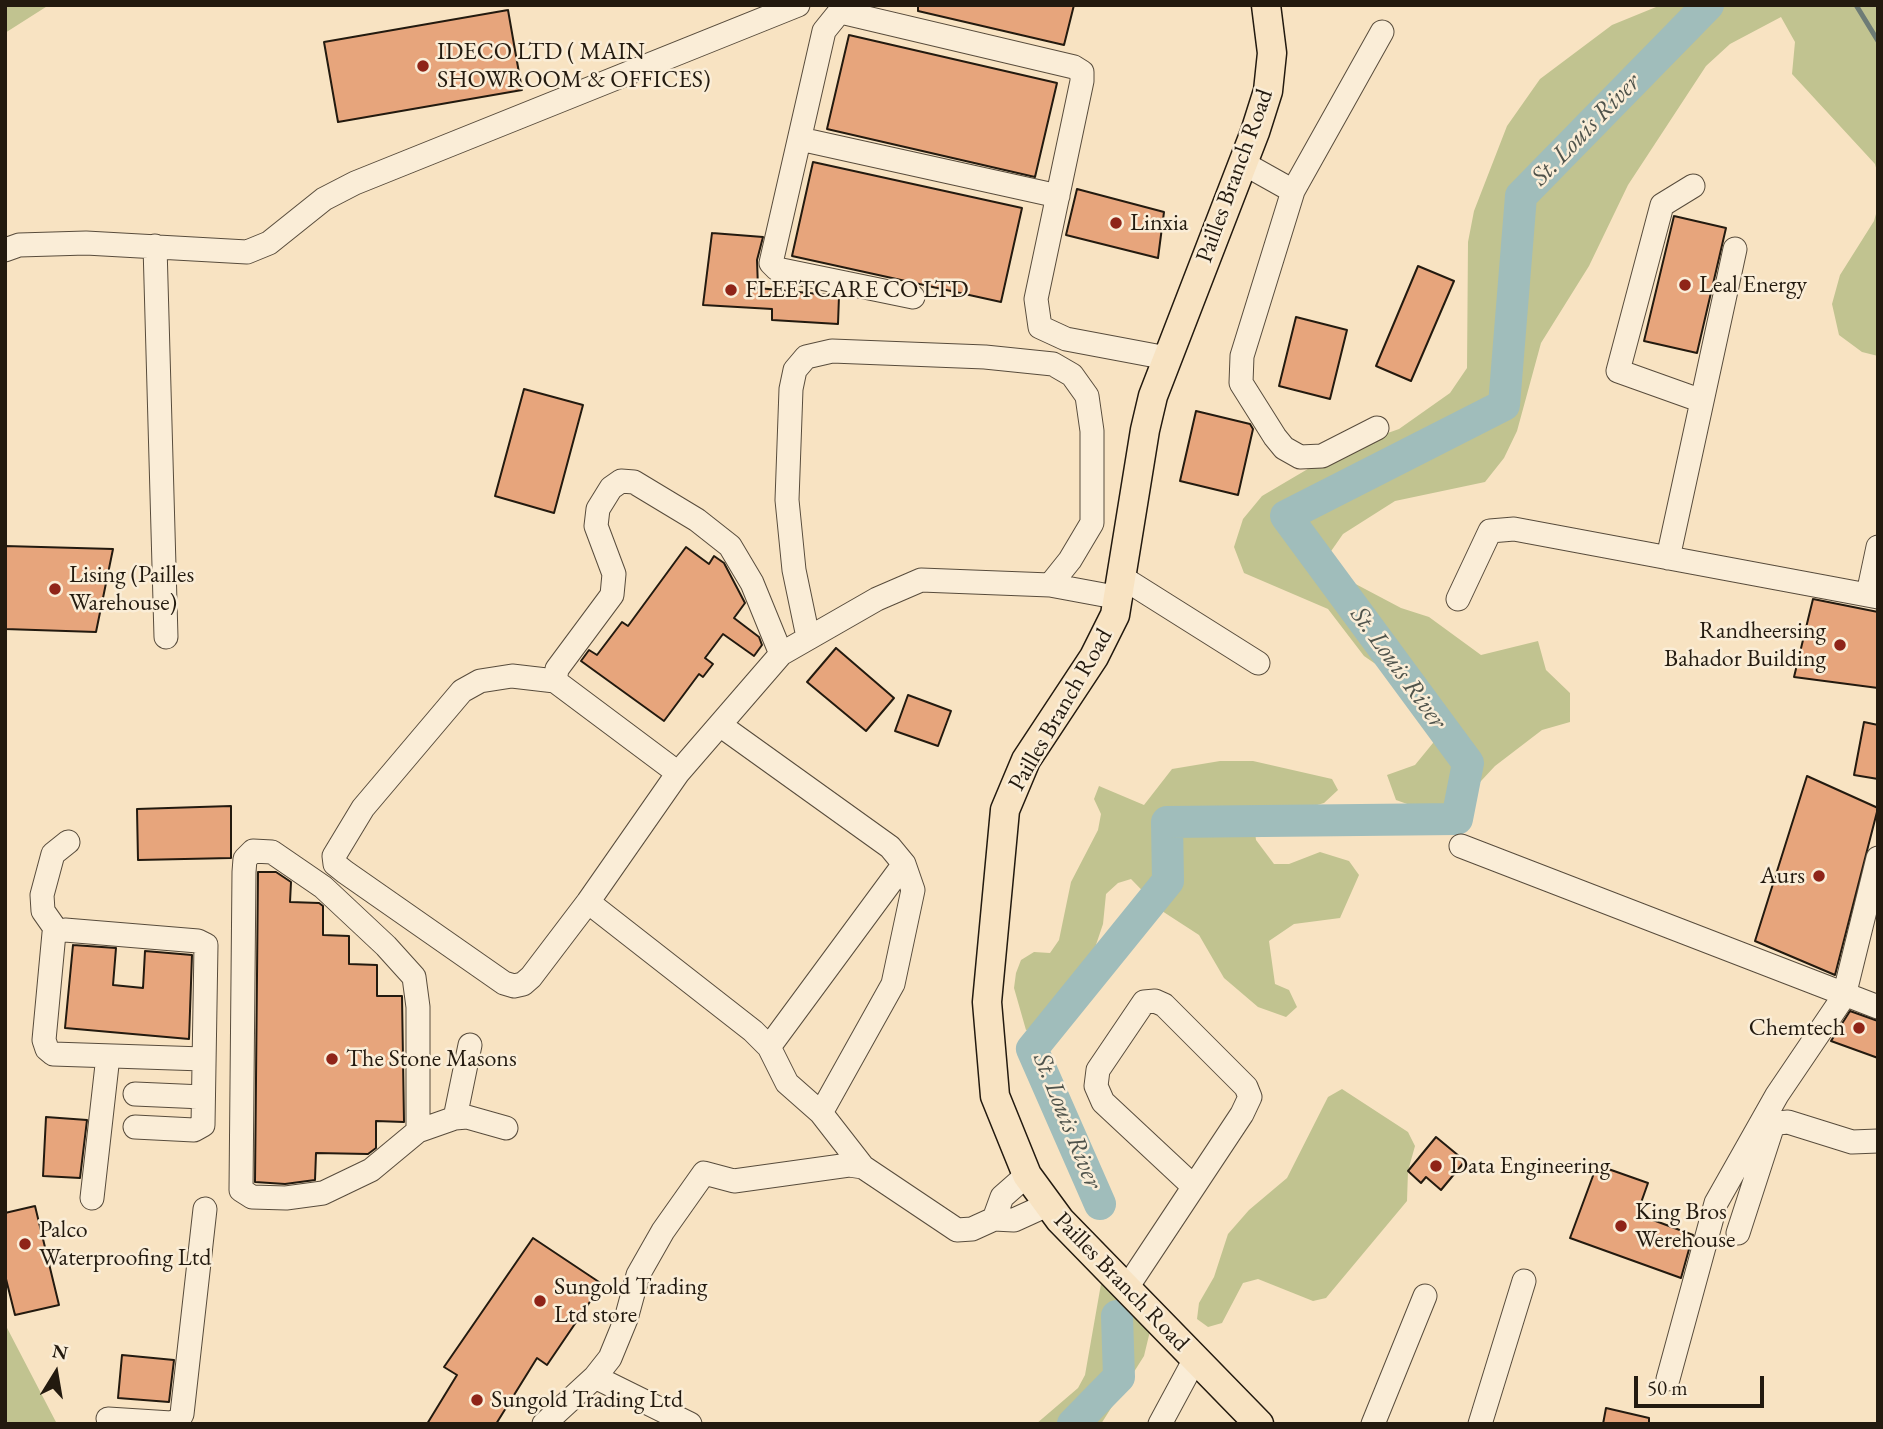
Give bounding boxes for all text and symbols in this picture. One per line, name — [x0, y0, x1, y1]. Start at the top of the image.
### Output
place label: IDECO LTD ( MAIN SHOWROOM & OFFICES) — [437, 38, 711, 94]
marker: IDECO LTD ( MAIN SHOWROOM & OFFICES) — [415, 58, 431, 74]
water label: St. Louis River — [1525, 67, 1647, 193]
street label: Pailles Branch Road — [1190, 85, 1280, 267]
place label: Linxia — [1130, 209, 1188, 237]
marker: Linxia — [1108, 215, 1124, 231]
place label: Leal Energy — [1699, 271, 1807, 299]
place label: FLEETCARE CO LTD — [745, 276, 969, 304]
marker: Leal Energy — [1677, 277, 1693, 293]
marker: FLEETCARE CO LTD — [723, 282, 739, 298]
place label: Lising (Pailles Warehouse) — [69, 561, 194, 617]
marker: Lising (Pailles Warehouse) — [47, 581, 63, 597]
water label: St. Louis River — [1343, 601, 1453, 735]
place label: Randheersing Bahador Building — [1664, 617, 1826, 673]
street label: Pailles Branch Road — [1003, 624, 1119, 796]
marker: Randheersing Bahador Building — [1832, 637, 1848, 653]
place label: Aurs — [1760, 862, 1805, 890]
marker: Aurs — [1811, 868, 1827, 884]
place label: Chemtech — [1749, 1014, 1845, 1042]
marker: Chemtech — [1851, 1020, 1867, 1036]
place label: The Stone Masons — [346, 1045, 517, 1073]
water label: St. Louis River — [1026, 1049, 1108, 1193]
marker: The Stone Masons — [324, 1051, 340, 1067]
place label: Data Engineering — [1450, 1152, 1610, 1180]
marker: Data Engineering — [1428, 1158, 1444, 1174]
place label: King Bros Werehouse — [1635, 1198, 1735, 1254]
street label: Pailles Branch Road — [1047, 1206, 1195, 1358]
place label: Palco Waterproofing Ltd — [39, 1216, 211, 1272]
marker: King Bros Werehouse — [1613, 1218, 1629, 1234]
marker: Palco Waterproofing Ltd — [17, 1236, 33, 1252]
place label: Sungold Trading Ltd store — [554, 1273, 708, 1329]
marker: Sungold Trading Ltd store — [532, 1293, 548, 1309]
north arrow — [21, 1338, 91, 1408]
text: N — [50, 1338, 70, 1366]
scale bar — [1638, 1362, 1768, 1406]
text: 50 m — [1647, 1374, 1688, 1401]
place label: Sungold Trading Ltd — [491, 1386, 683, 1414]
marker: Sungold Trading Ltd — [469, 1392, 485, 1408]

